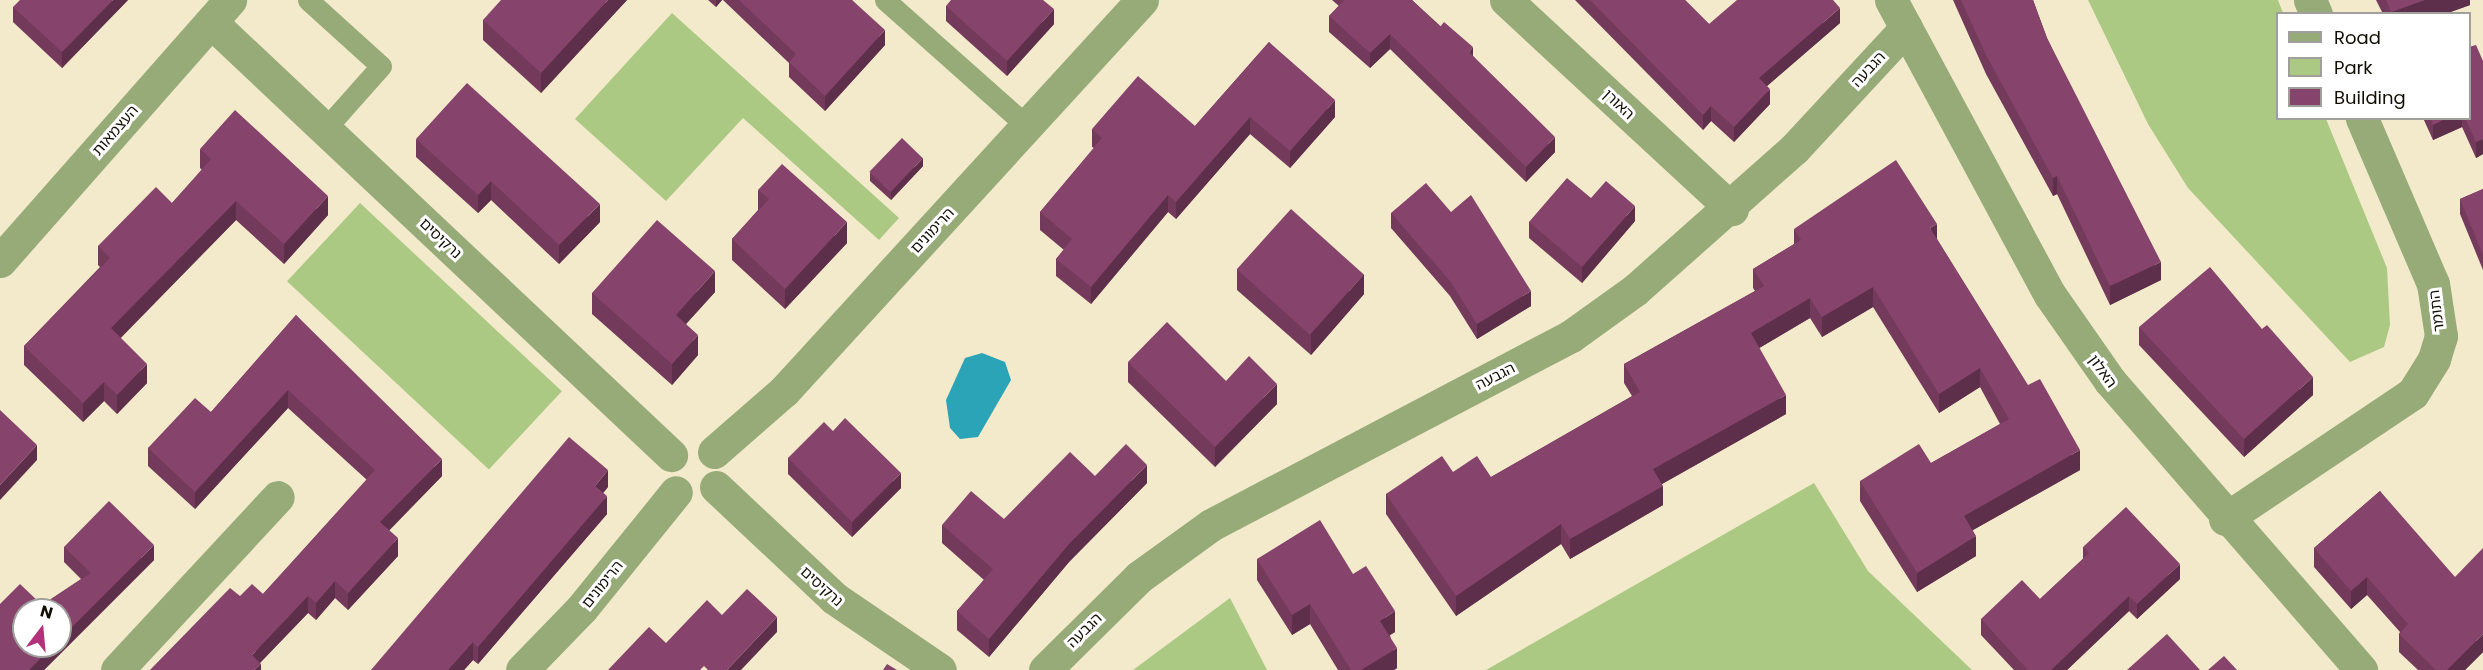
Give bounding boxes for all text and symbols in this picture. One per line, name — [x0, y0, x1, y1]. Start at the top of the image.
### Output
legend — [2276, 12, 2471, 120]
text: Road — [2334, 25, 2381, 50]
street label: הגבעה — [1847, 48, 1889, 90]
text: Park — [2334, 55, 2373, 80]
street label: האורן — [1600, 85, 1638, 123]
text: Building — [2334, 85, 2406, 110]
street label: העצמאות — [88, 101, 142, 159]
street label: הרימונים — [906, 203, 958, 257]
street label: נרקיסים — [416, 214, 466, 262]
street label: התומר — [2425, 289, 2447, 333]
street label: האלון — [2085, 351, 2121, 391]
street label: הגבעה — [1472, 358, 1518, 394]
street label: הרימונים — [577, 557, 627, 611]
street label: נרקיסים — [797, 562, 847, 610]
north arrow — [12, 598, 72, 658]
text: N — [38, 599, 56, 625]
street label: הגבעה — [1063, 609, 1105, 651]

